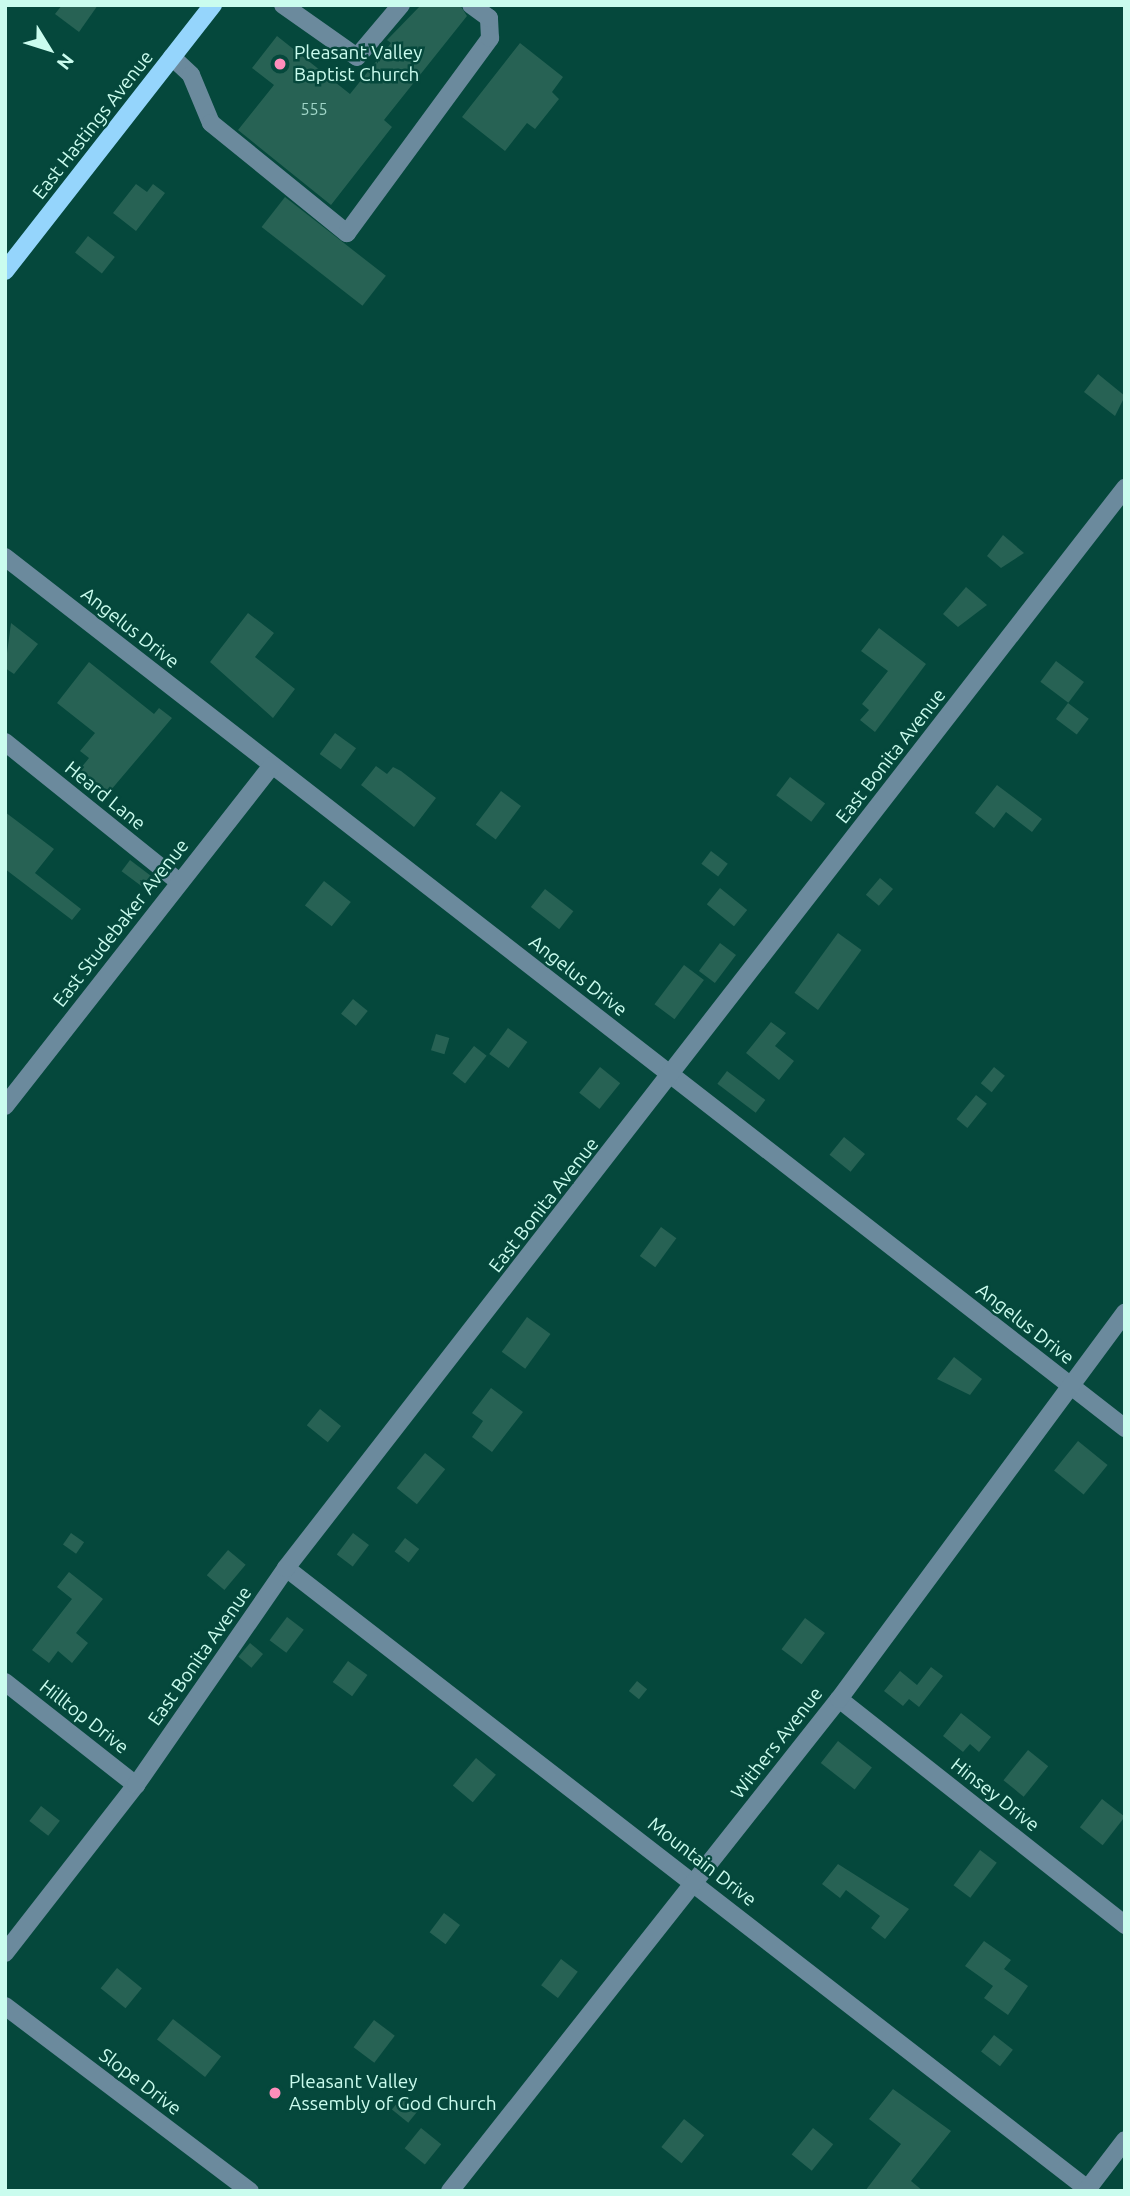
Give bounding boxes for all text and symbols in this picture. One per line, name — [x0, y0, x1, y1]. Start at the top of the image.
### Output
north arrow — [14, 14, 84, 84]
place label: Pleasant Valley Baptist Church — [294, 42, 422, 86]
street label: East Hastings Avenue — [28, 46, 158, 204]
text: N — [53, 50, 79, 74]
marker: Pleasant Valley Baptist Church — [272, 56, 288, 72]
house number: 555 — [300, 99, 328, 119]
street label: Angelus Drive — [77, 583, 183, 673]
street label: East Bonita Avenue — [831, 684, 951, 828]
street label: Heard Lane — [60, 757, 150, 835]
street label: East Studebaker Avenue — [48, 835, 194, 1011]
street label: Angelus Drive — [525, 931, 631, 1021]
street label: East Bonita Avenue — [484, 1133, 604, 1277]
street label: Angelus Drive — [972, 1279, 1078, 1369]
street label: East Bonita Avenue — [143, 1582, 257, 1730]
street label: Hilltop Drive — [35, 1675, 133, 1759]
street label: Withers Avenue — [726, 1683, 828, 1803]
street label: Hinsey Drive — [946, 1753, 1044, 1837]
street label: Mountain Drive — [643, 1813, 761, 1911]
street label: Slope Drive — [94, 2044, 186, 2120]
place label: Pleasant Valley Assembly of God Church — [289, 2071, 497, 2115]
marker: Pleasant Valley Assembly of God Church — [267, 2085, 283, 2101]

